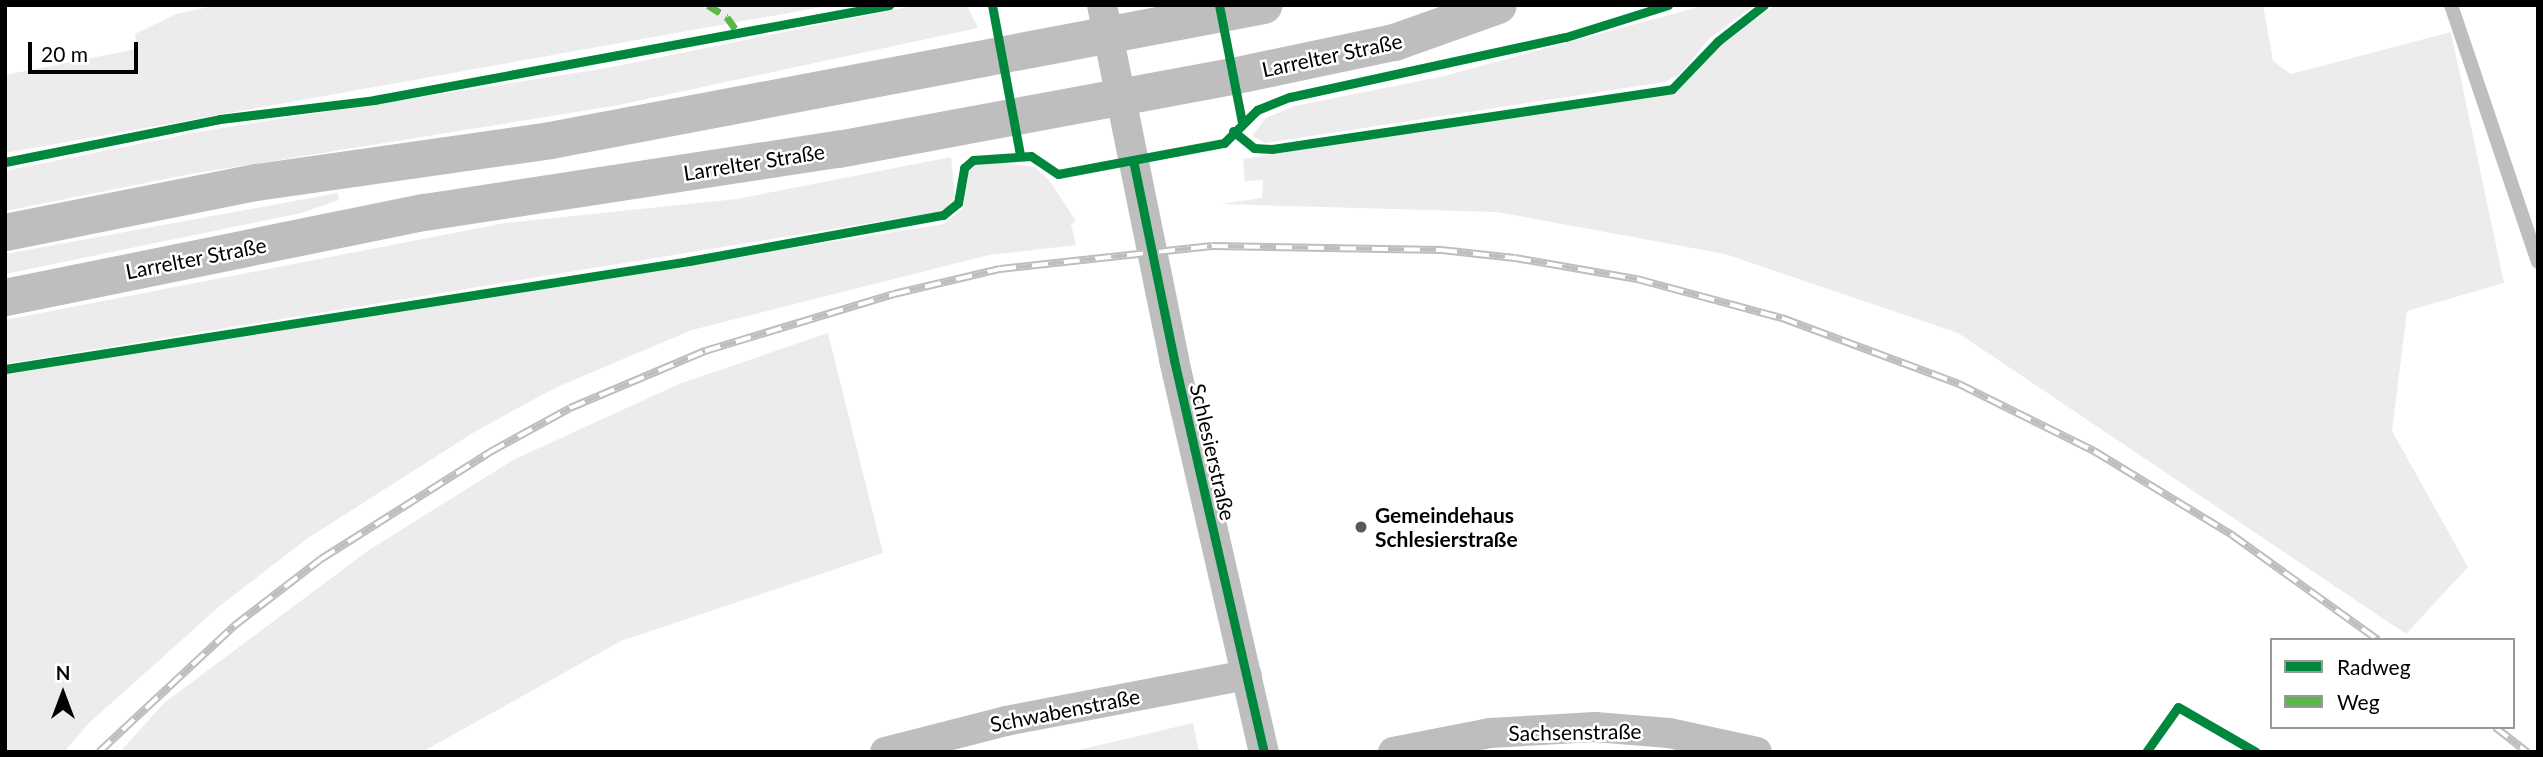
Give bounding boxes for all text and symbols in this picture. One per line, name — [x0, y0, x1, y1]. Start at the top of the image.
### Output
scale bar — [32, 28, 142, 72]
street label: Larrelter Straße — [1259, 28, 1405, 82]
text: 20 m — [41, 41, 88, 66]
street label: Larrelter Straße — [681, 138, 827, 186]
street label: Larrelter Straße — [123, 232, 269, 284]
street label: Schlesierstraße — [1185, 381, 1241, 523]
place label: Gemeindehaus Schlesierstraße — [1375, 502, 1518, 552]
marker: Gemeindehaus Schlesierstraße — [1353, 519, 1369, 535]
legend — [2270, 638, 2515, 729]
text: Radweg — [2337, 654, 2411, 679]
north arrow — [28, 659, 98, 729]
text: N — [56, 661, 70, 684]
street label: Schwabenstraße — [988, 683, 1142, 737]
text: Weg — [2337, 689, 2380, 714]
street label: Sachsenstraße — [1508, 718, 1642, 746]

